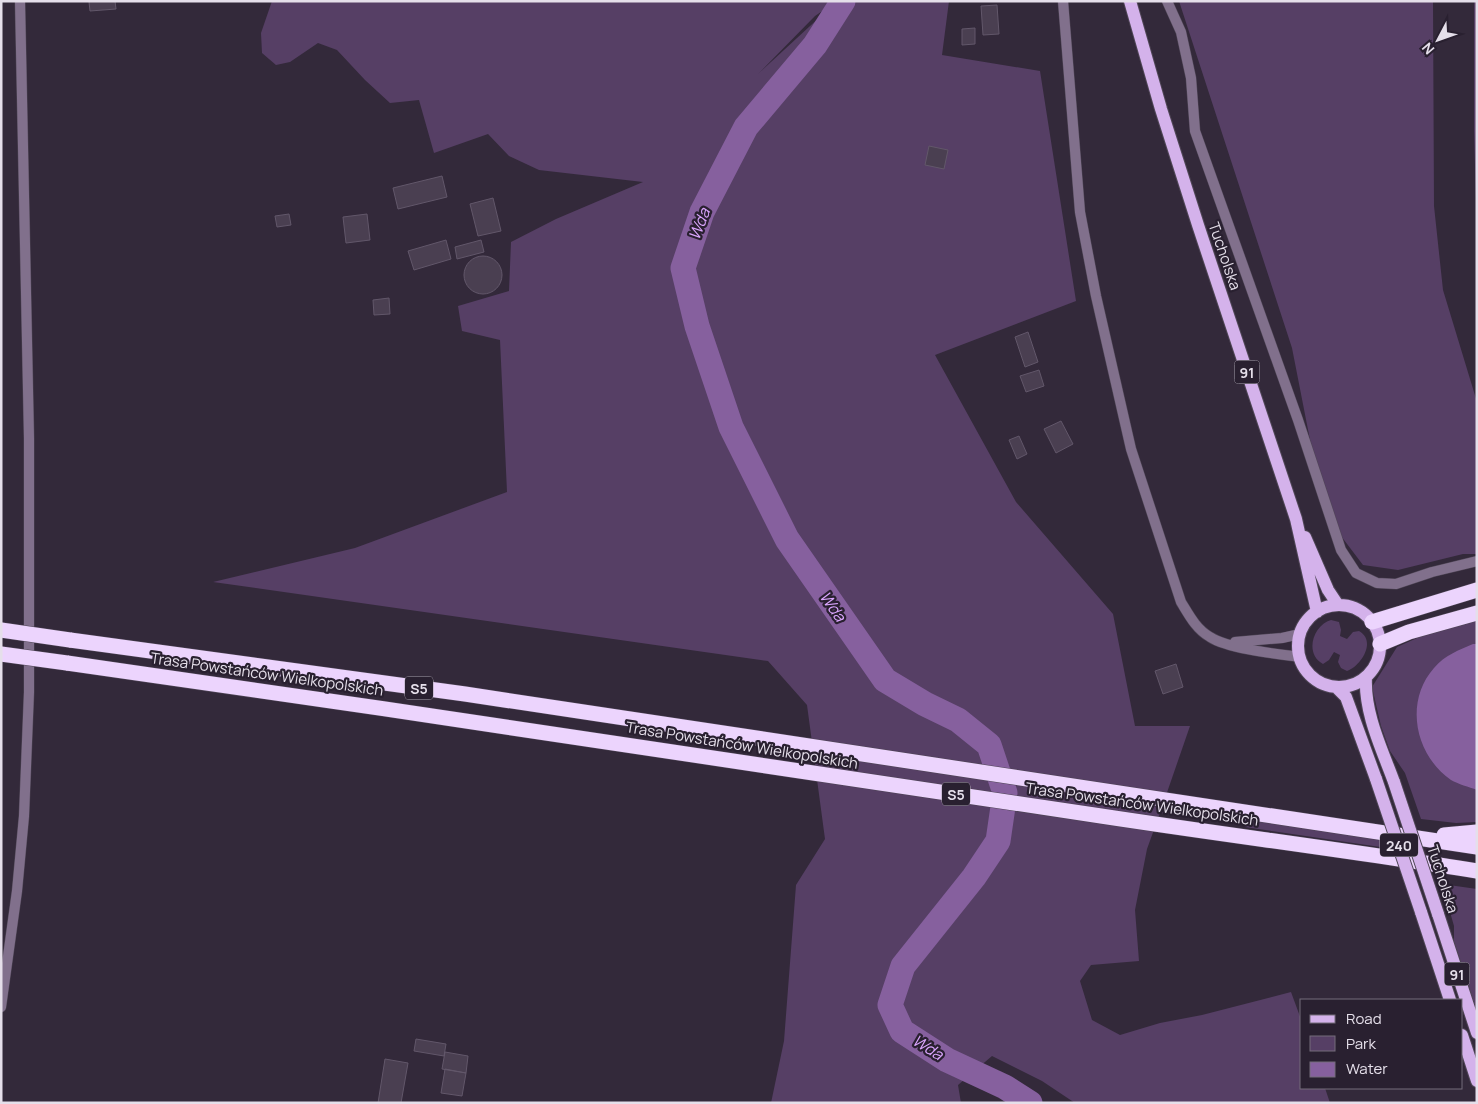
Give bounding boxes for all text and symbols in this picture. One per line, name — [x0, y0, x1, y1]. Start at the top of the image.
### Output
north arrow — [1413, 15, 1463, 65]
text: N — [1417, 39, 1438, 59]
water label: Wda — [683, 204, 715, 243]
street label: Tucholska — [1204, 219, 1246, 293]
road number: 91 — [1234, 361, 1260, 384]
water label: Wda — [815, 586, 852, 626]
street label: Trasa Powstańców Wielkopolskich — [149, 647, 385, 701]
road number: S5 — [405, 676, 433, 700]
street label: Trasa Powstańców Wielkopolskich — [624, 716, 860, 774]
street label: Trasa Powstańców Wielkopolskich — [1024, 777, 1260, 831]
road number: S5 — [942, 782, 970, 806]
road number: 240 — [1380, 834, 1418, 856]
street label: Tucholska — [1422, 842, 1464, 916]
road number: 91 — [1444, 962, 1470, 986]
legend — [1300, 999, 1463, 1089]
text: Road — [1346, 1008, 1382, 1029]
water label: Wda — [908, 1029, 948, 1065]
text: Park — [1346, 1033, 1376, 1054]
text: Water — [1346, 1058, 1388, 1079]

